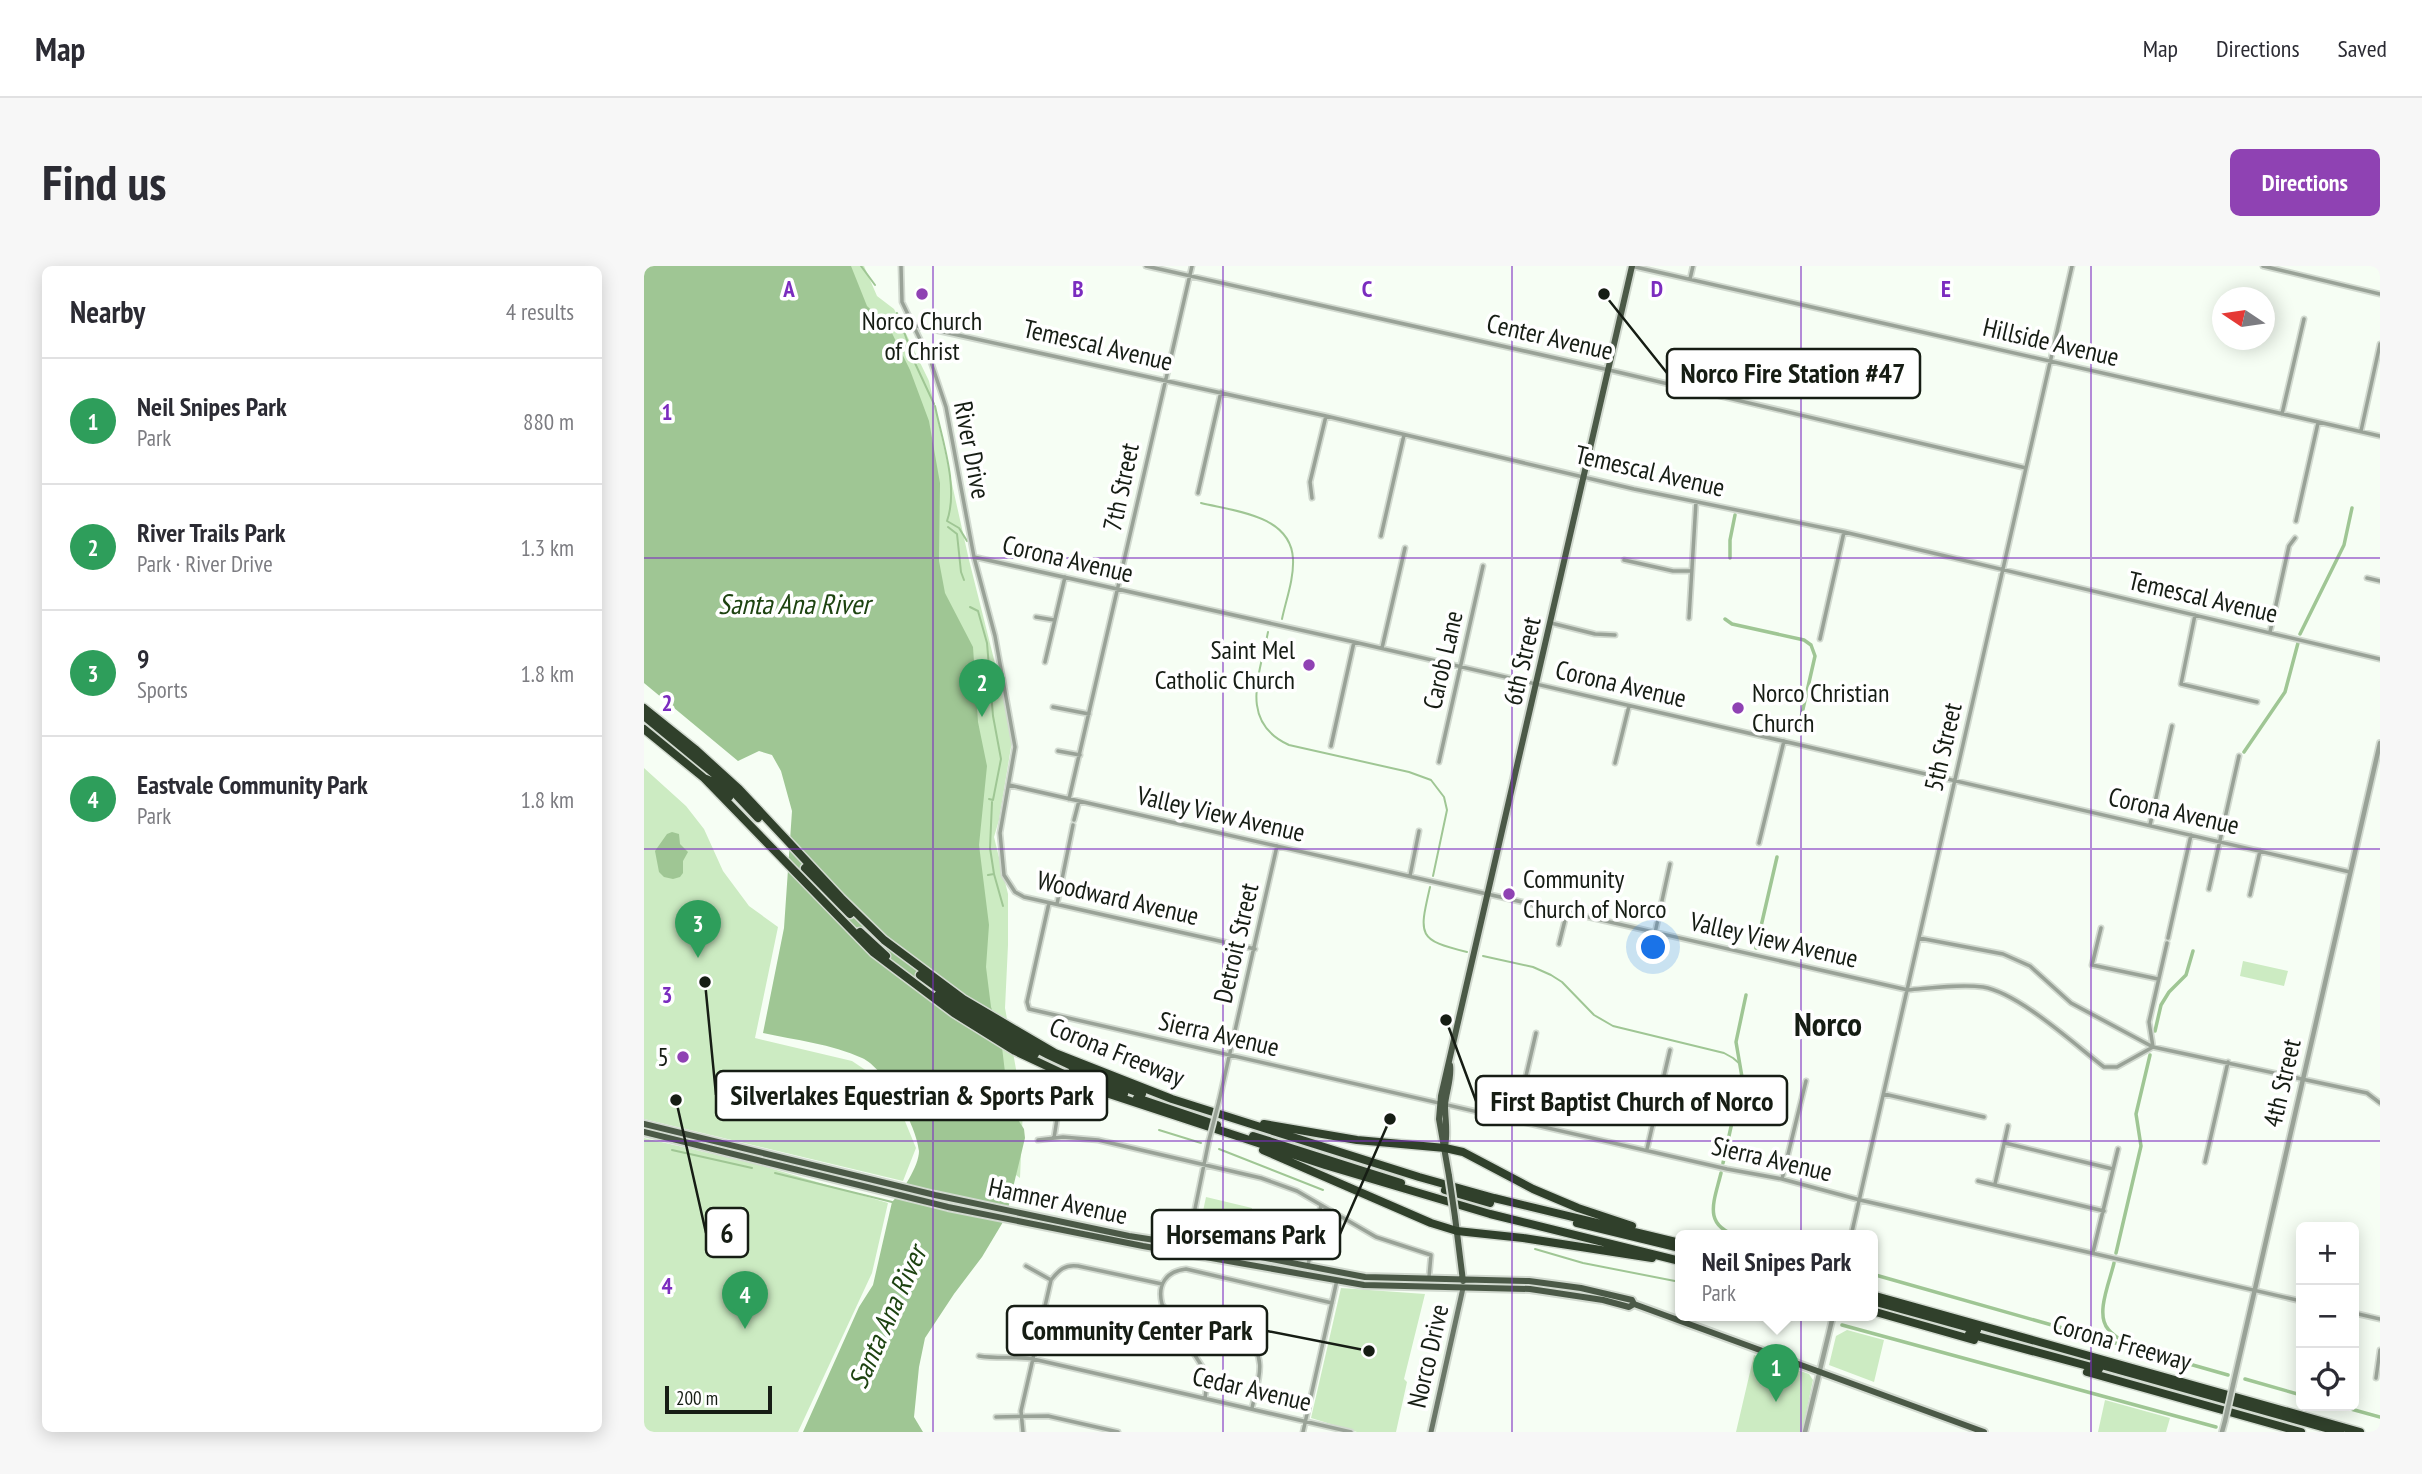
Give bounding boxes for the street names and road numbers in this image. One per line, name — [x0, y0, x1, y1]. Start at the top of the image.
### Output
street label: Center Avenue — [1484, 306, 1617, 367]
street label: Hillside Avenue — [1980, 310, 2122, 373]
street label: Temescal Avenue — [1020, 311, 1176, 378]
street label: River Drive — [947, 398, 998, 502]
street label: Temescal Avenue — [1572, 437, 1728, 504]
street label: 7th Street — [1095, 440, 1146, 534]
street label: Corona Avenue — [1000, 527, 1137, 590]
street label: Temescal Avenue — [2125, 563, 2281, 630]
street label: Carob Lane — [1415, 607, 1470, 712]
street label: 6th Street — [1495, 614, 1548, 708]
street label: Corona Avenue — [1553, 652, 1690, 715]
street label: 5th Street — [1916, 700, 1969, 794]
street label: Valley View Avenue — [1133, 778, 1308, 849]
street label: Corona Avenue — [2106, 779, 2243, 842]
street label: Woodward Avenue — [1034, 863, 1202, 932]
street label: Detroit Street — [1206, 880, 1265, 1006]
street label: Valley View Avenue — [1686, 904, 1861, 975]
street label: Sierra Avenue — [1156, 1004, 1283, 1063]
street label: Corona Freeway — [1045, 1010, 1190, 1094]
street label: 4th Street — [2255, 1036, 2308, 1130]
street label: Sierra Avenue — [1709, 1129, 1836, 1188]
street label: Hamner Avenue — [986, 1170, 1131, 1231]
street label: Norco Drive — [1400, 1301, 1455, 1411]
street label: Corona Freeway — [2049, 1307, 2195, 1378]
street label: Cedar Avenue — [1189, 1359, 1315, 1418]

